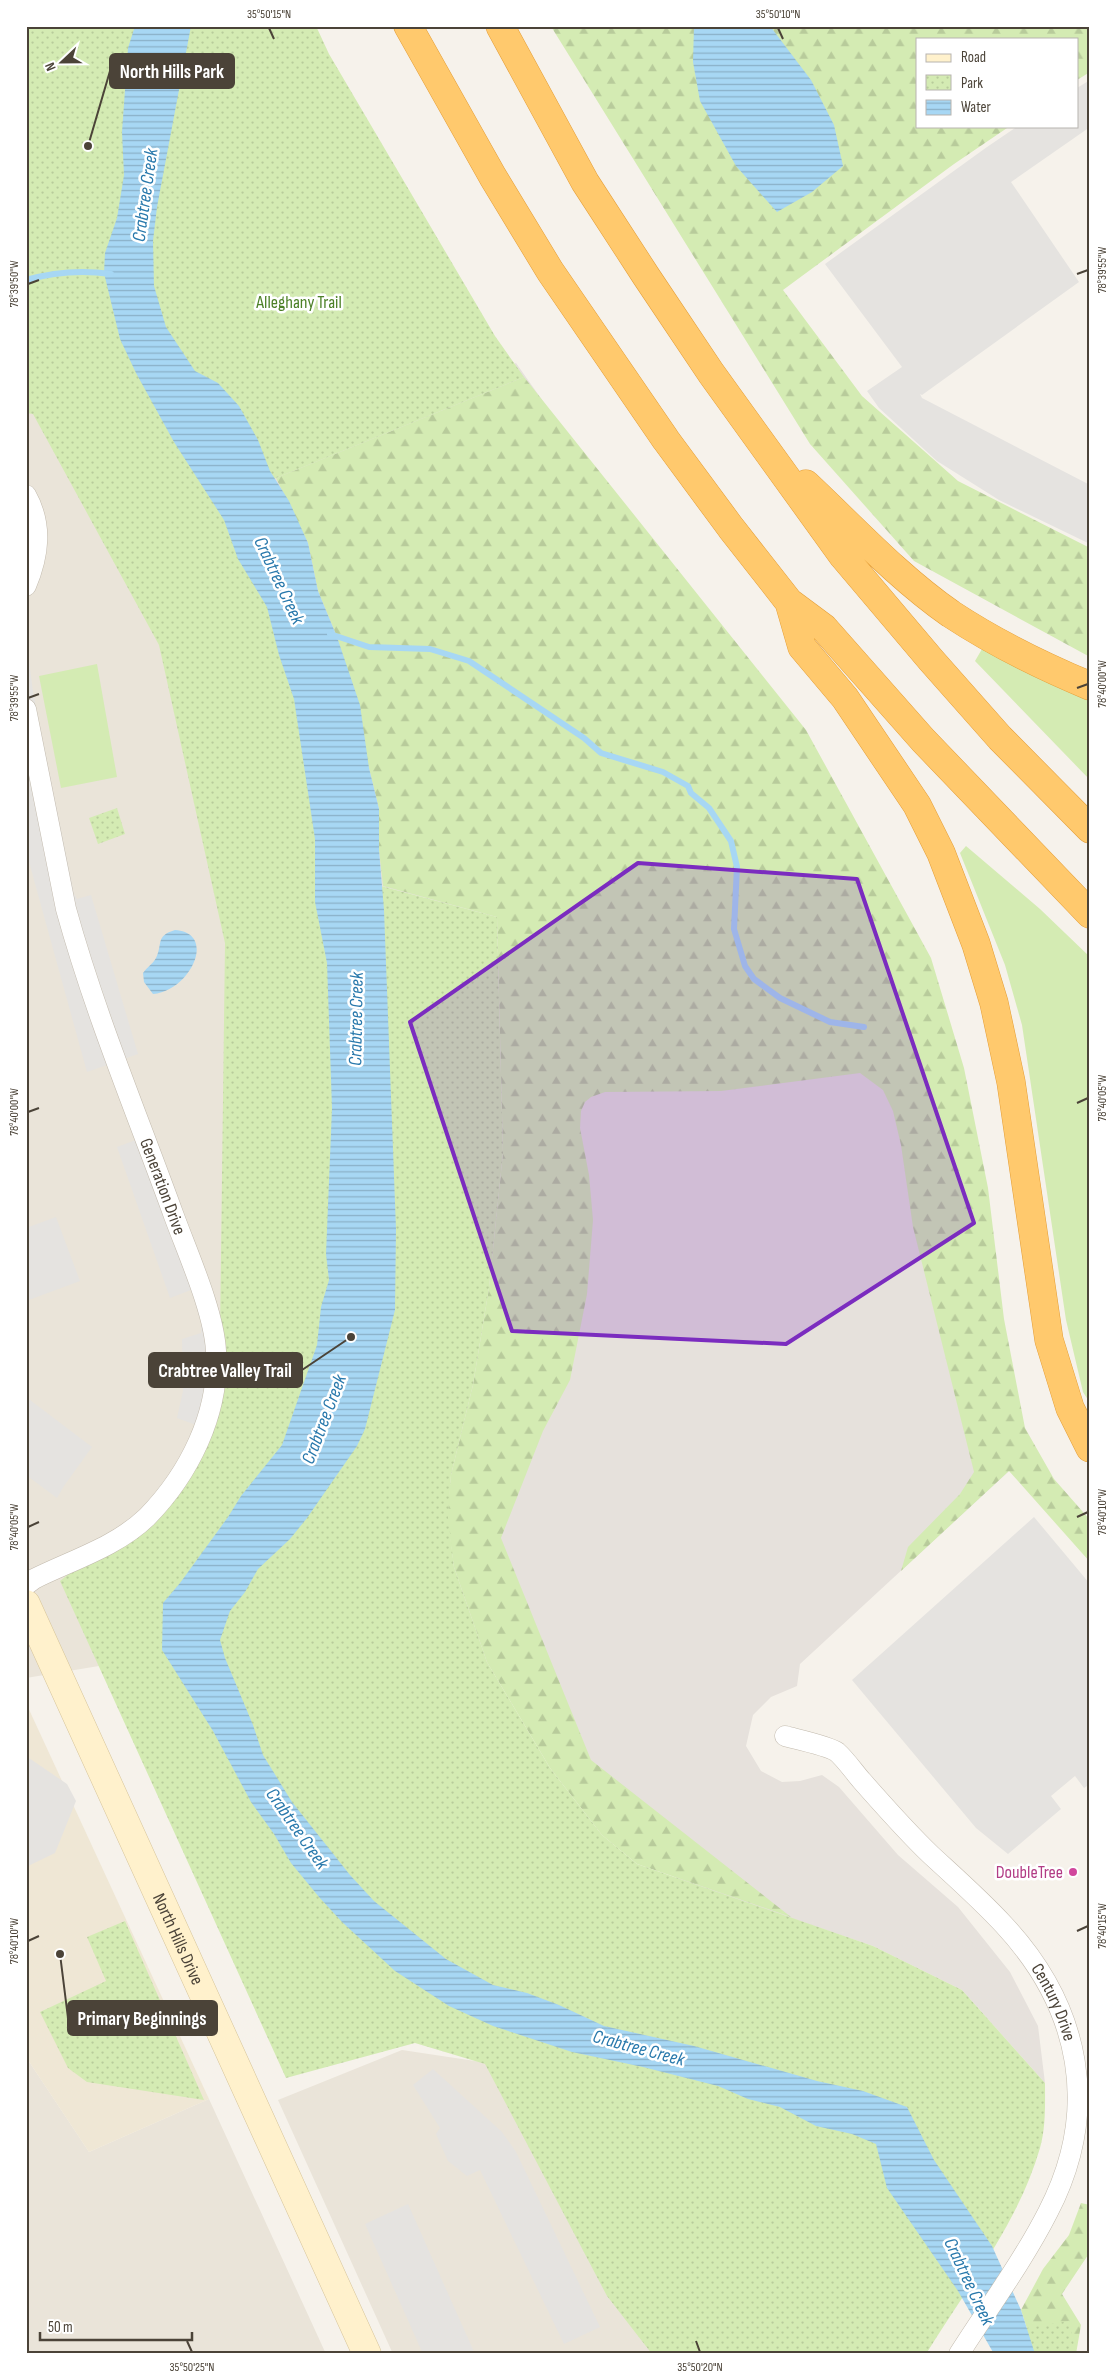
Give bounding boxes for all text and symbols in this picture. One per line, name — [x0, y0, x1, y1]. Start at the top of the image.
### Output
text: 35°50'15"N — [247, 7, 291, 22]
text: 35°50'10"N — [756, 7, 800, 22]
north arrow — [38, 38, 88, 88]
legend — [916, 38, 1078, 128]
text: Road — [961, 48, 986, 67]
callout: North Hills Park — [110, 54, 234, 88]
text: N — [41, 60, 60, 73]
text: North Hills Park — [120, 61, 224, 84]
text: Park — [961, 74, 983, 93]
text: Water — [961, 98, 992, 117]
water label: Crabtree Creek — [128, 146, 164, 243]
text: 78°39'55"W — [1095, 247, 1110, 293]
text: 78°39'50"W — [7, 260, 22, 308]
park label: Alleghany Trail — [255, 292, 342, 313]
water label: Crabtree Creek — [248, 533, 309, 629]
text: 78°40'00"W — [1095, 660, 1110, 708]
text: 78°39'55"W — [7, 675, 22, 721]
water label: Crabtree Creek — [344, 971, 369, 1066]
text: 78°40'05"W — [1095, 1074, 1110, 1121]
text: 78°40'00"W — [7, 1088, 22, 1136]
street label: Generation Drive — [135, 1135, 190, 1238]
callout: Crabtree Valley Trail — [149, 1353, 302, 1387]
text: Crabtree Valley Trail — [158, 1360, 292, 1383]
water label: Crabtree Creek — [297, 1371, 352, 1467]
text: 78°40'10"W — [1095, 1489, 1110, 1535]
text: 78°40'05"W — [7, 1503, 22, 1550]
water label: Crabtree Creek — [260, 1784, 334, 1875]
place label: DoubleTree — [996, 1862, 1063, 1883]
marker: DoubleTree — [1067, 1866, 1079, 1878]
street label: North Hills Drive — [148, 1890, 208, 1988]
text: 78°40'15"W — [1095, 1903, 1110, 1949]
text: 78°40'10"W — [7, 1918, 22, 1964]
street label: Century Drive — [1027, 1960, 1080, 2043]
callout: Primary Beginnings — [68, 2001, 217, 2035]
text: Primary Beginnings — [77, 2008, 207, 2031]
water label: Crabtree Creek — [590, 2025, 688, 2072]
water label: Crabtree Creek — [938, 2234, 999, 2330]
scale bar — [40, 2310, 192, 2342]
text: 50 m — [48, 2318, 73, 2337]
text: 35°50'25"N — [170, 2360, 214, 2375]
text: 35°50'20"N — [677, 2360, 723, 2375]

